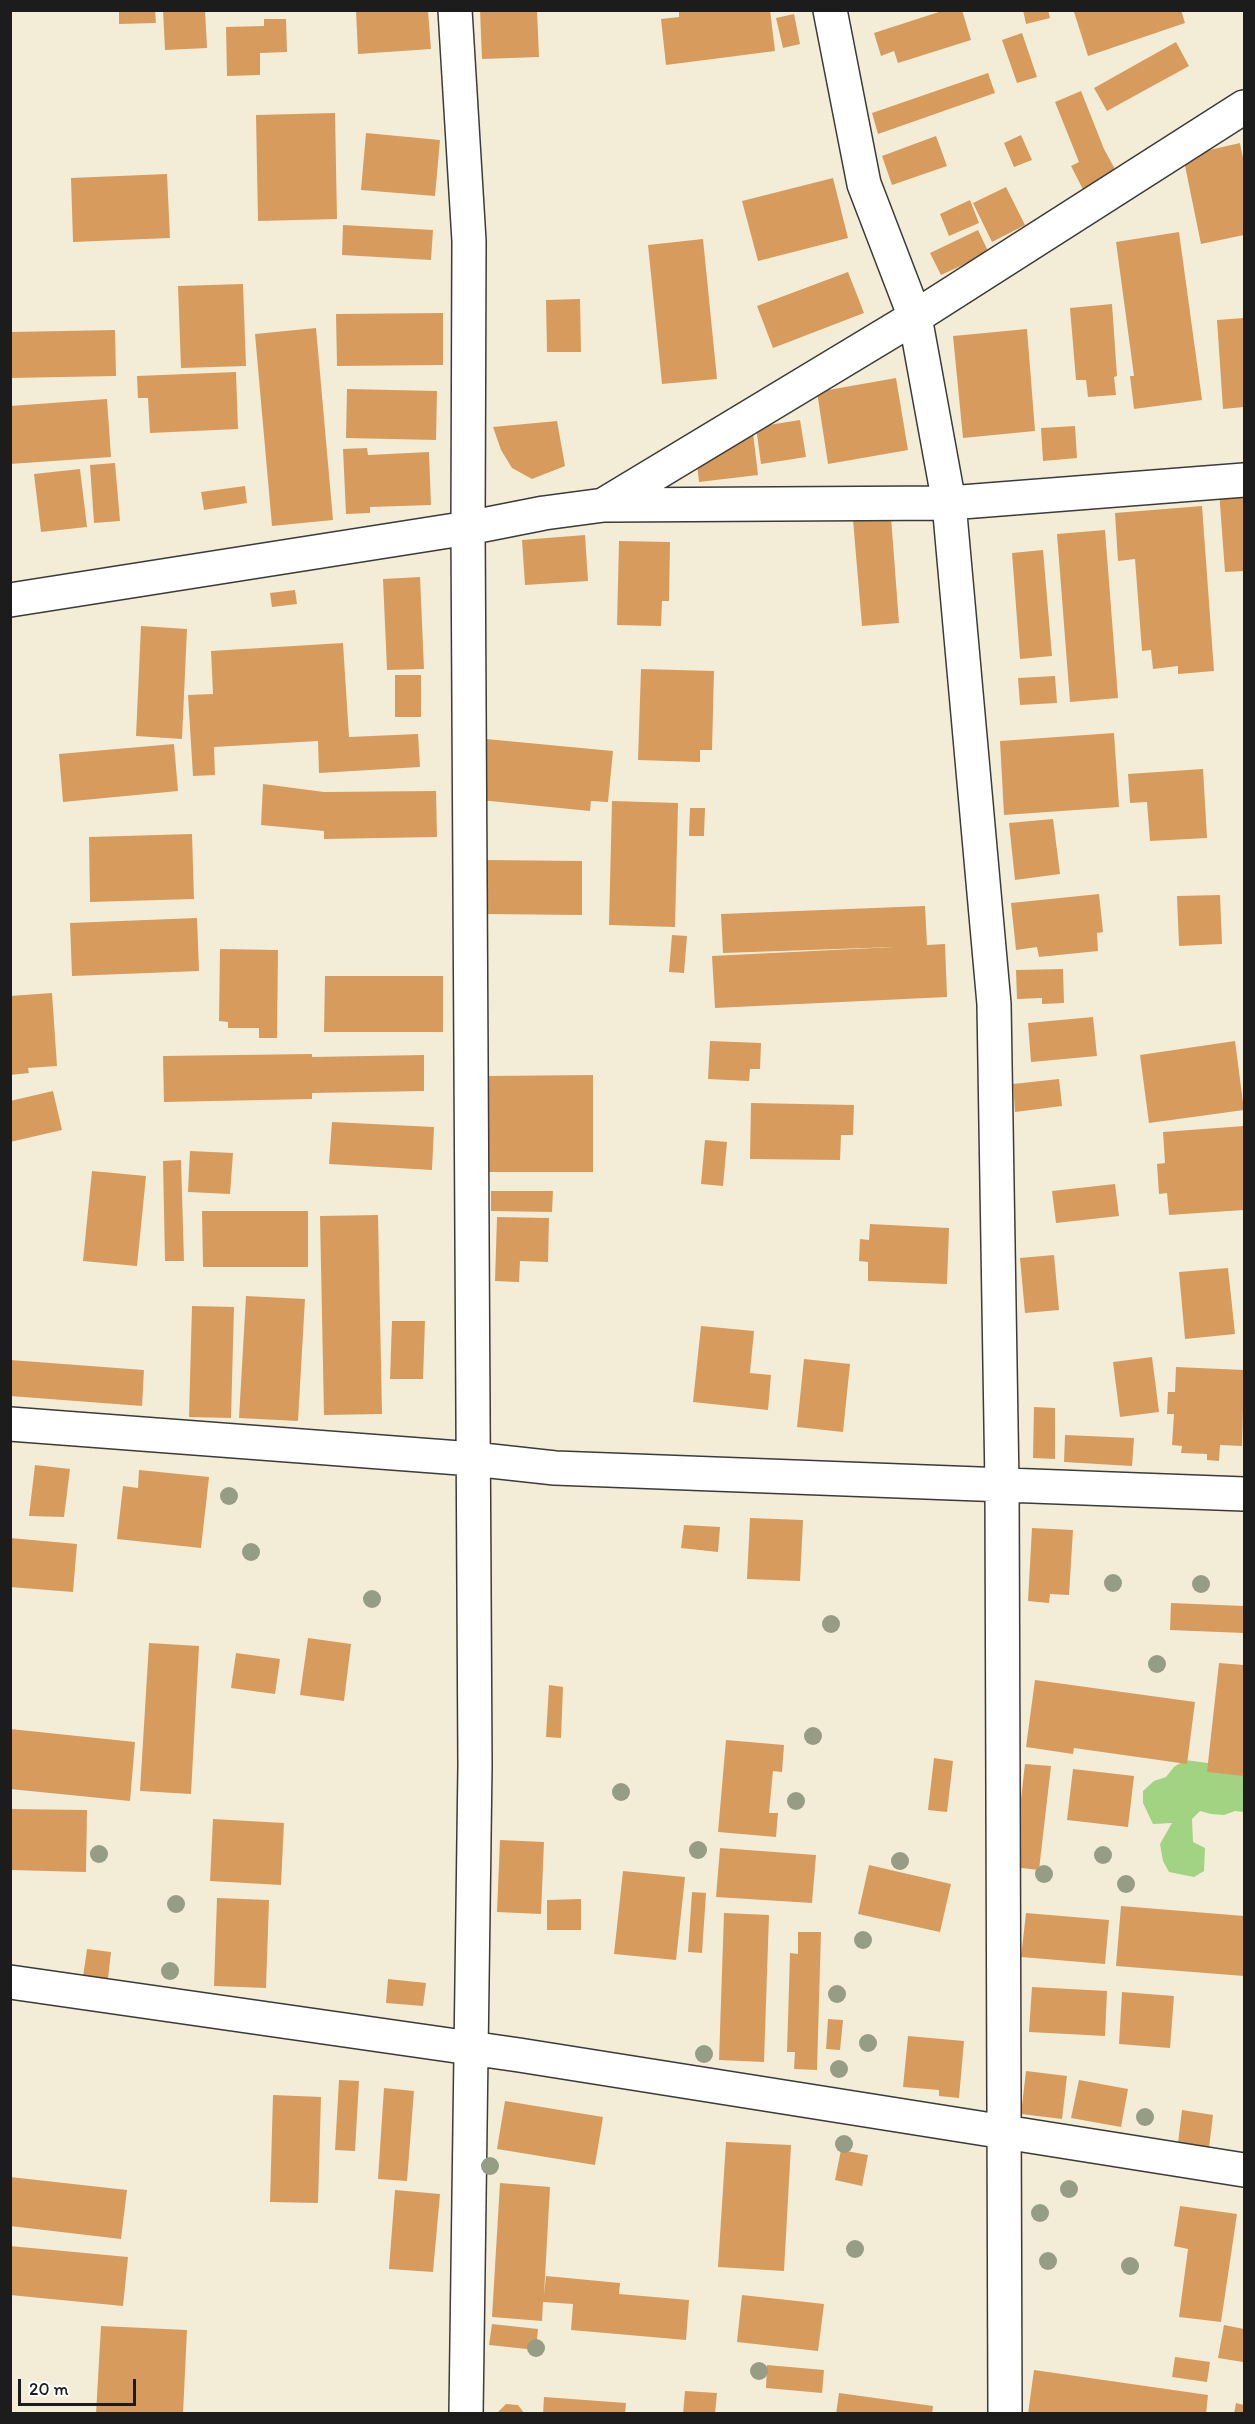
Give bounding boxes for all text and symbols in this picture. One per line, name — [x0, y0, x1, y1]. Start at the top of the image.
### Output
scale bar — [21, 2367, 140, 2405]
text: 20 m — [29, 2378, 69, 2400]

